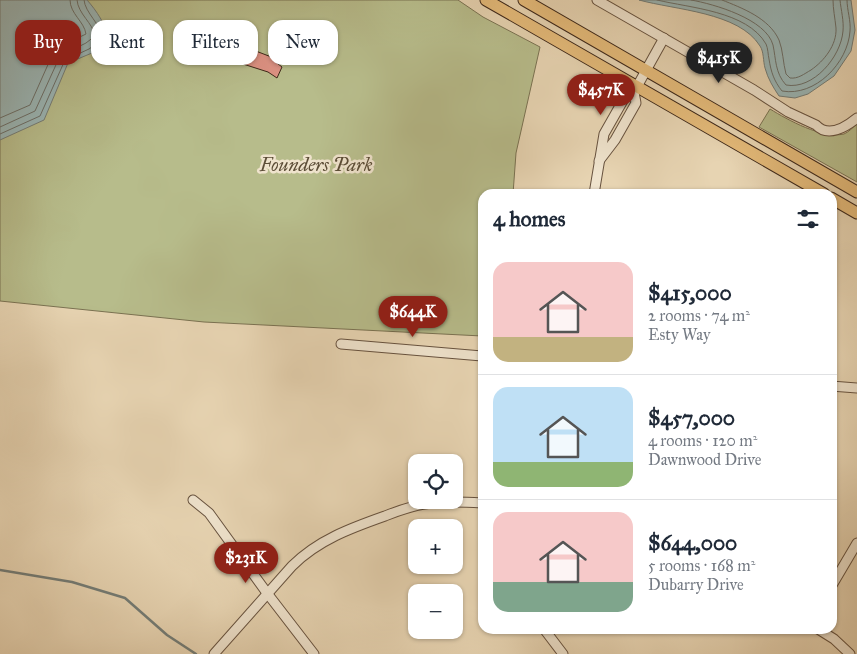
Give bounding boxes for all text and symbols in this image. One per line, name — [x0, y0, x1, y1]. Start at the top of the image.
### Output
chip: Buy — [15, 20, 81, 65]
chip: Rent — [91, 20, 163, 65]
chip: Filters — [173, 20, 258, 65]
chip: New — [268, 20, 338, 65]
pin: $415K — [684, 42, 754, 84]
text: $415K — [697, 48, 741, 67]
pin: $457K — [566, 74, 636, 116]
text: $457K — [578, 80, 624, 99]
park label: Founders Park — [259, 153, 373, 176]
icon: filters — [794, 205, 822, 233]
text: 4 homes — [493, 206, 565, 232]
text: $415,000 — [648, 280, 732, 306]
icon: home — [533, 282, 593, 342]
pin: $644K — [378, 296, 448, 338]
text: $644K — [390, 302, 436, 321]
text: 2 rooms · 74 m² — [648, 306, 750, 325]
text: Esty Way — [648, 325, 710, 344]
text: $457,000 — [648, 405, 735, 431]
icon: home — [533, 407, 593, 467]
text: 4 rooms · 120 m² — [648, 431, 757, 450]
text: Dawnwood Drive — [648, 450, 761, 469]
map controls — [408, 454, 463, 639]
button: locate — [408, 454, 463, 509]
button: + — [408, 519, 463, 574]
text: $644,000 — [648, 530, 737, 556]
icon: home — [533, 532, 593, 592]
pin: $231K — [211, 542, 281, 584]
text: $231K — [225, 548, 267, 567]
text: 5 rooms · 168 m² — [648, 556, 755, 575]
text: Dubarry Drive — [648, 575, 744, 594]
button: − — [408, 584, 463, 639]

